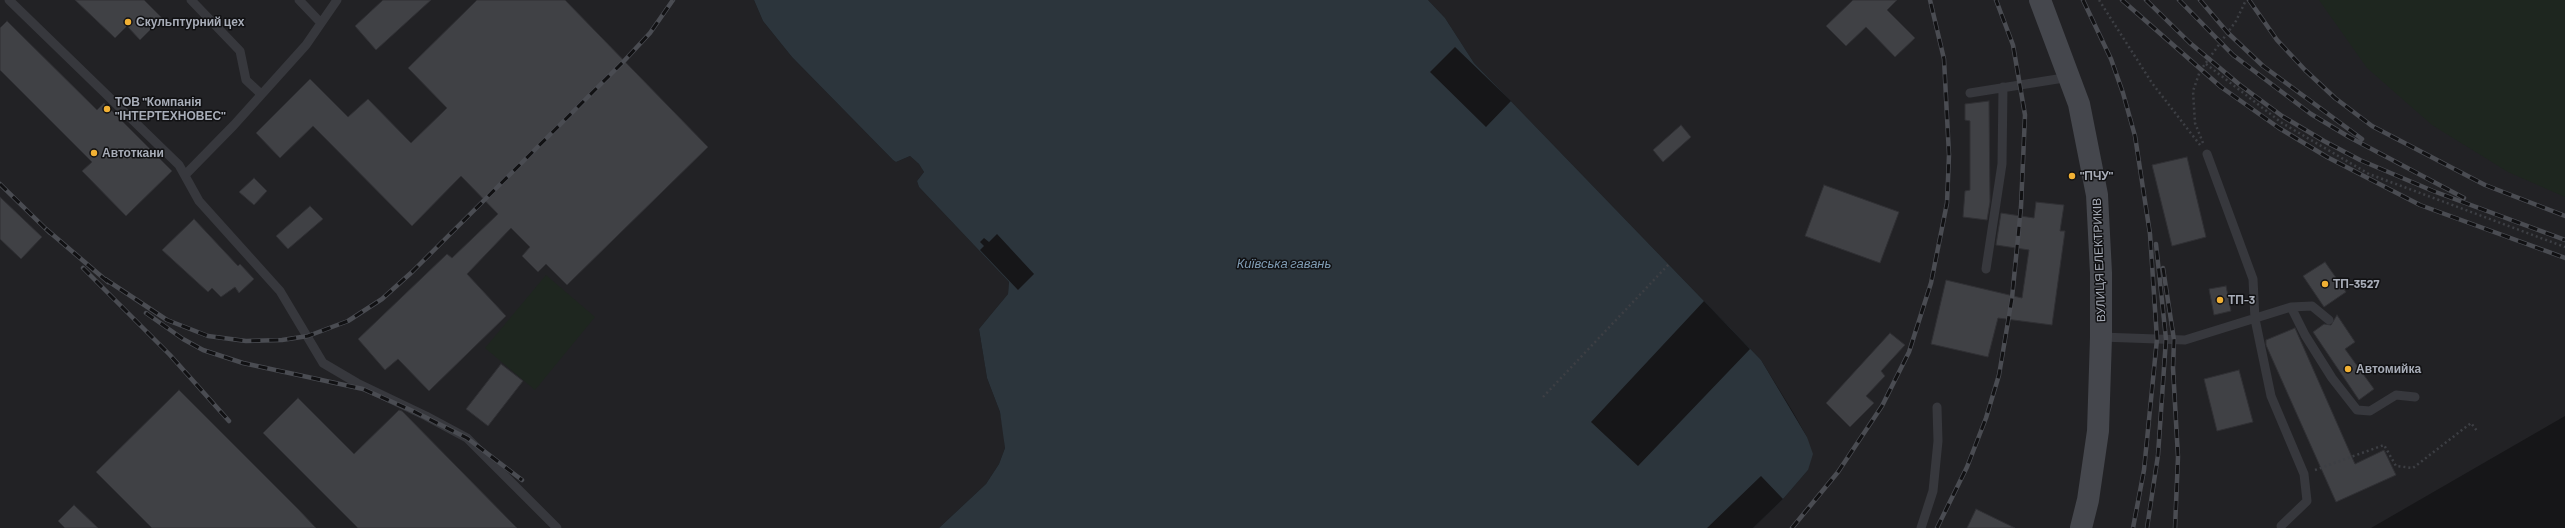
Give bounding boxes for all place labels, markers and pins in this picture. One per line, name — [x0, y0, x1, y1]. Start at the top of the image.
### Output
place label: Скульптурний цех — [136, 15, 244, 29]
marker: Скульптурний цех — [123, 17, 133, 27]
place label: ТОВ "Компанія "ІНТЕРТЕХНОВЕС" — [115, 95, 225, 123]
marker: ТОВ "Компанія "ІНТЕРТЕХНОВЕС" — [102, 104, 112, 114]
place label: Автоткани — [102, 146, 164, 160]
marker: Автоткани — [89, 148, 99, 158]
place label: "ПЧУ" — [2080, 169, 2113, 183]
marker: "ПЧУ" — [2067, 171, 2077, 181]
place label: ТП-3527 — [2333, 277, 2379, 291]
marker: ТП-3527 — [2320, 279, 2330, 289]
place label: ТП-3 — [2228, 293, 2255, 307]
marker: ТП-3 — [2215, 295, 2225, 305]
place label: Автомийка — [2356, 362, 2421, 376]
marker: Автомийка — [2343, 364, 2353, 374]

